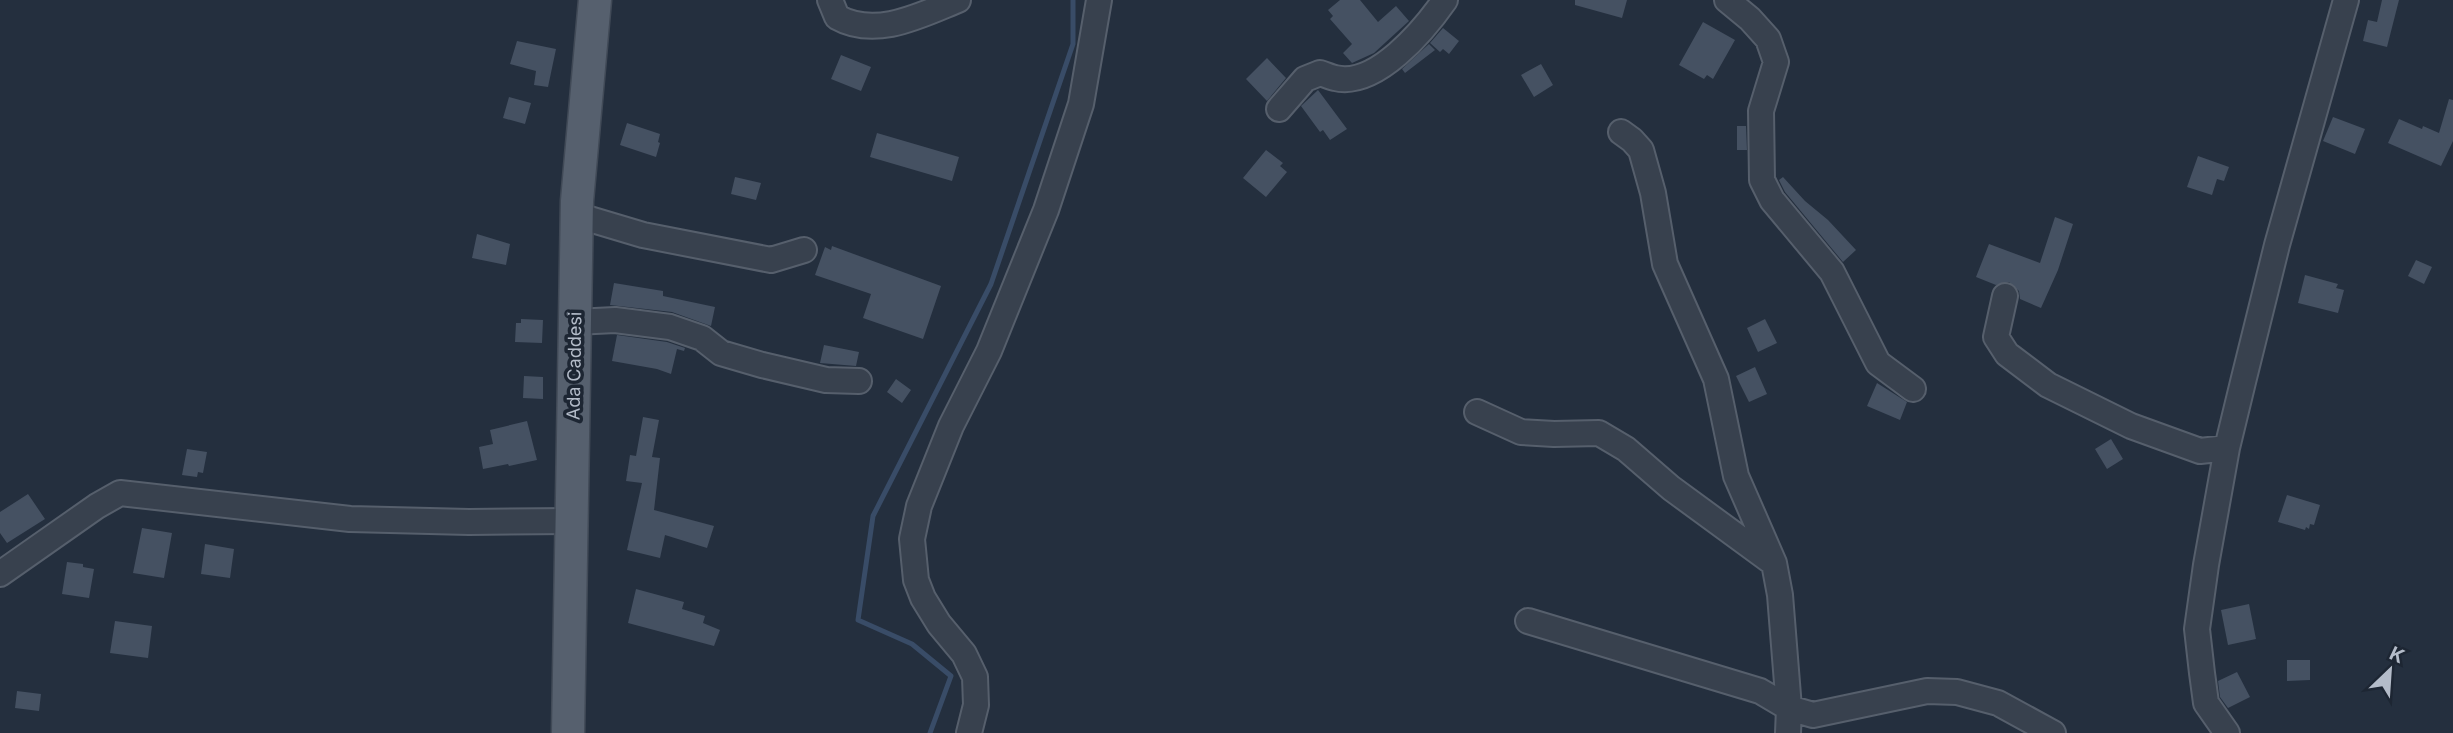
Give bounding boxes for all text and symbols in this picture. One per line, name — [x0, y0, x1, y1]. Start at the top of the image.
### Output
street label: Ada Caddesi — [563, 312, 585, 420]
north arrow — [2355, 635, 2425, 705]
text: K — [2386, 642, 2408, 668]

